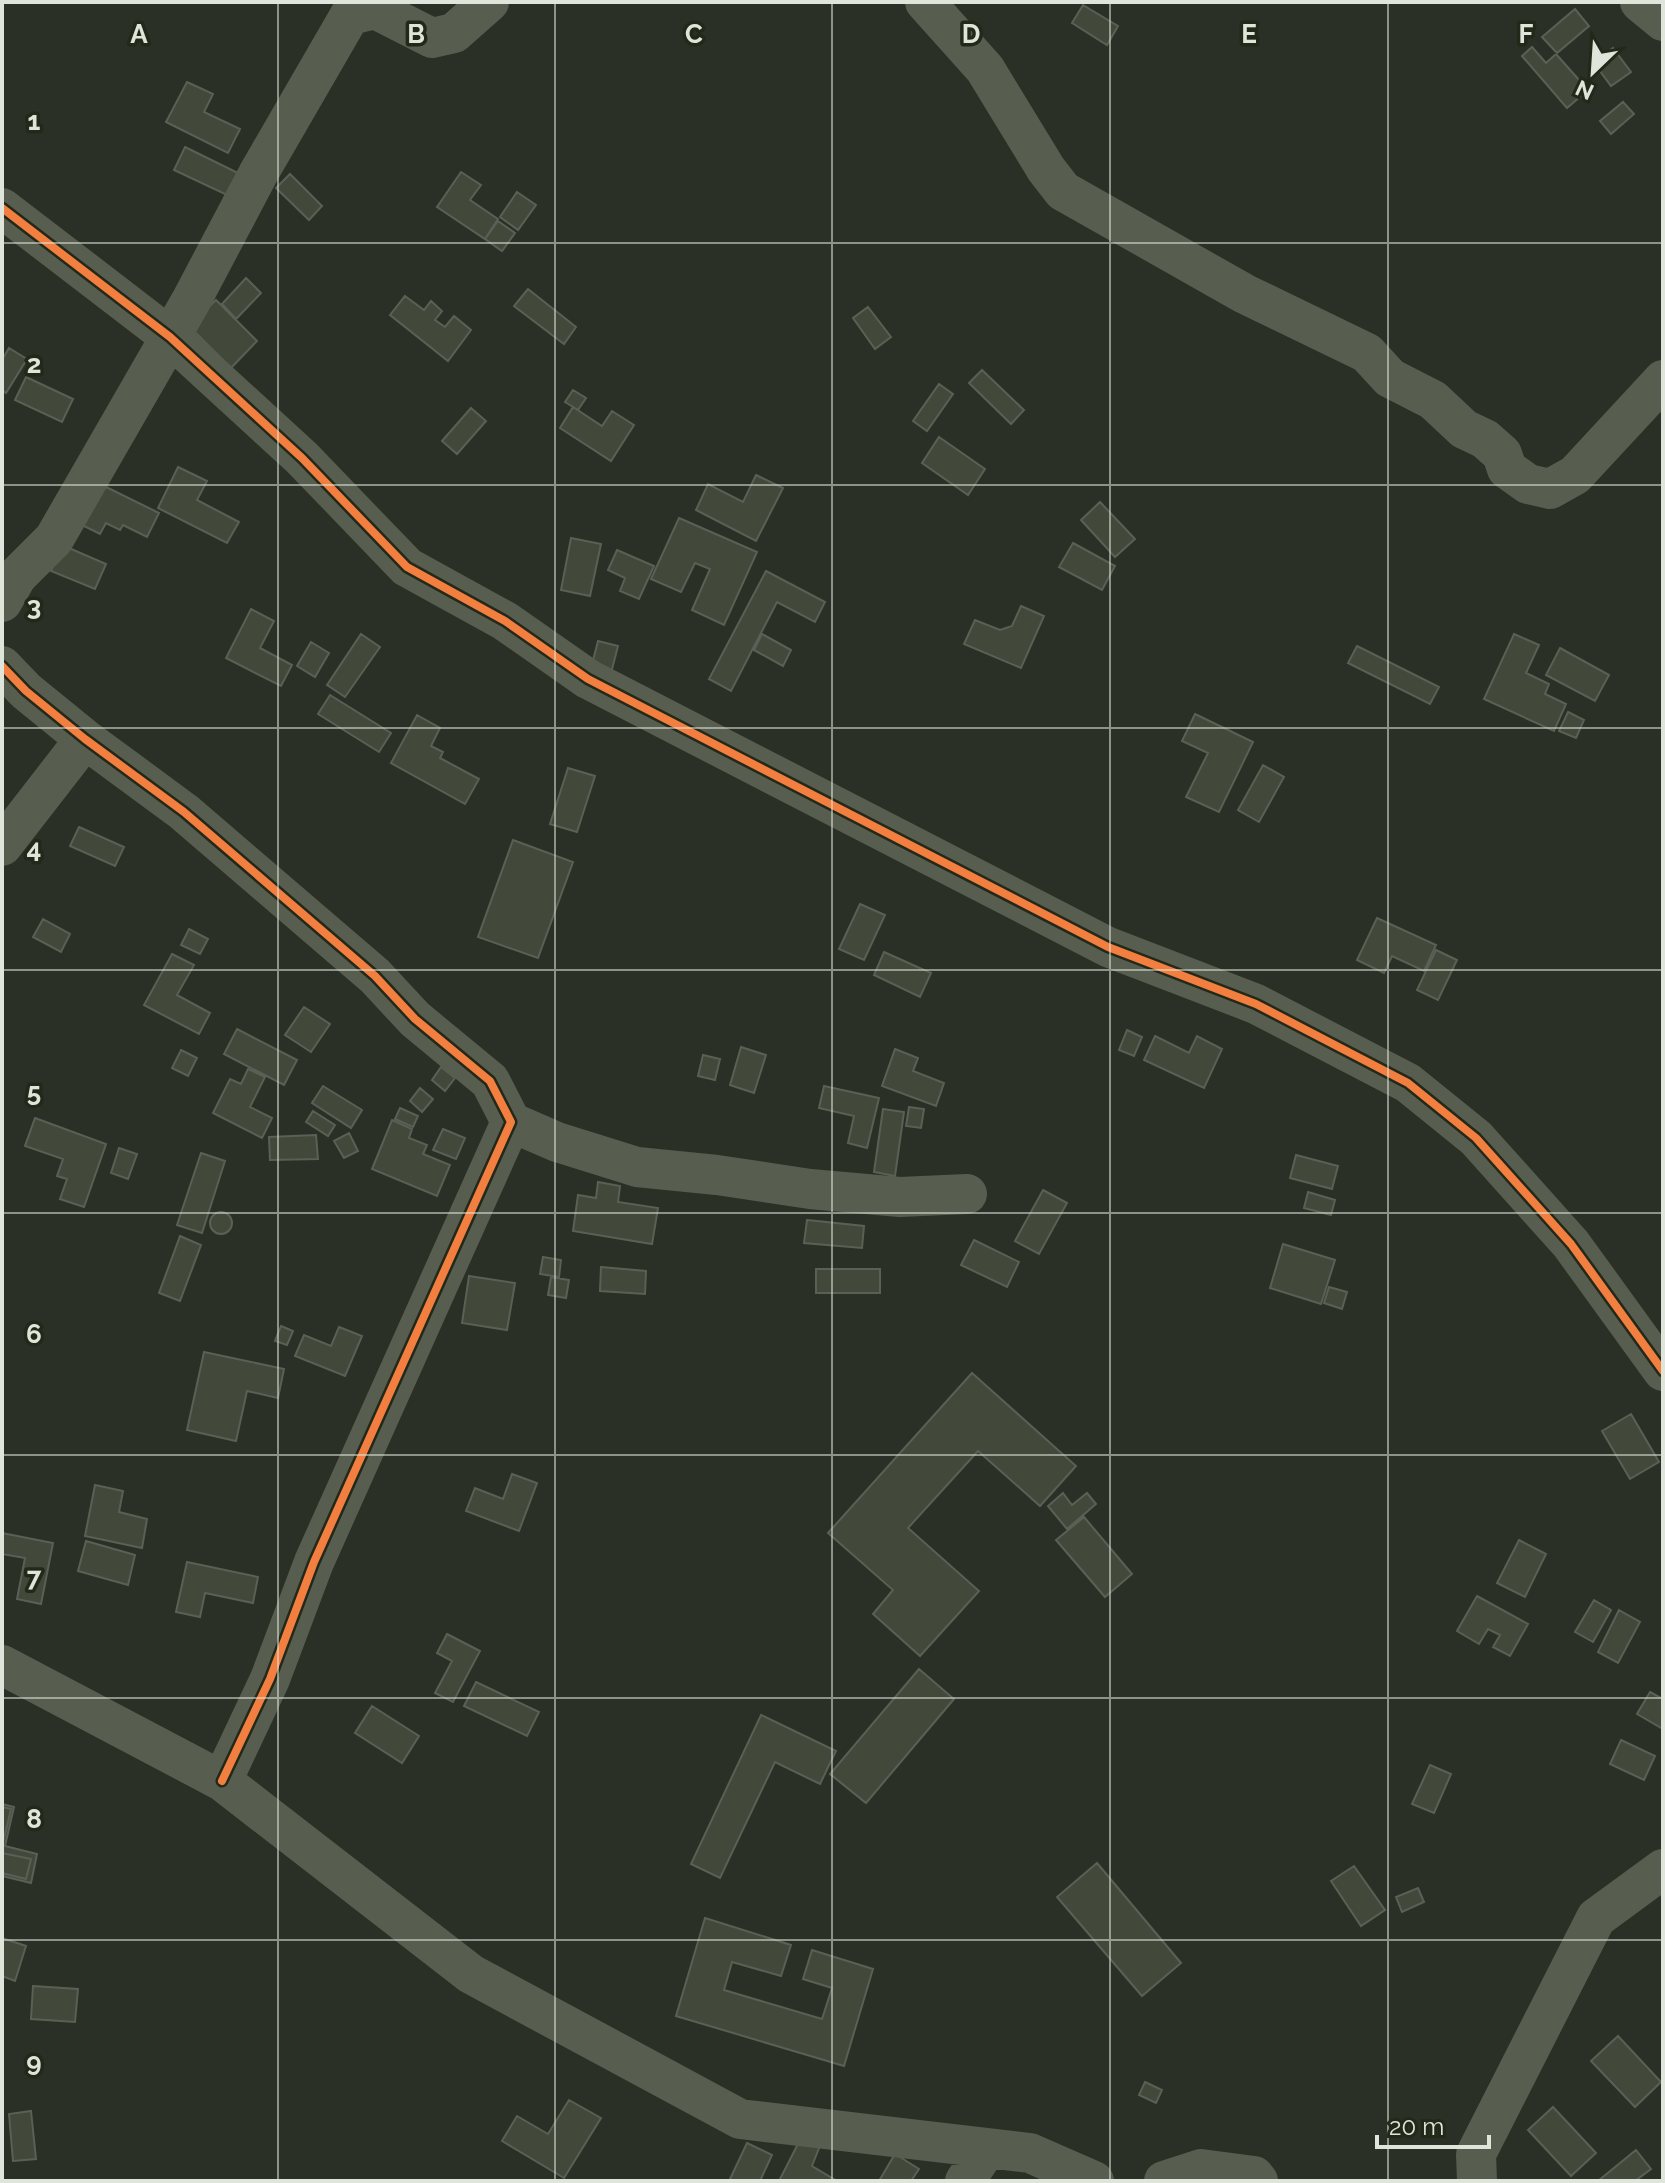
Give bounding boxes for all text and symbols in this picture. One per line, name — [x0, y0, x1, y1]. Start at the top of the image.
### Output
text: A — [130, 19, 148, 49]
text: B — [407, 19, 425, 49]
text: C — [685, 19, 703, 49]
text: D — [962, 19, 980, 49]
text: E — [1241, 19, 1257, 49]
text: F — [1519, 19, 1534, 49]
north arrow — [1553, 32, 1633, 112]
text: N — [1571, 75, 1598, 105]
text: 1 — [28, 106, 41, 136]
text: 2 — [27, 349, 41, 379]
text: 3 — [27, 591, 41, 621]
text: 4 — [27, 834, 41, 864]
text: 5 — [27, 1077, 41, 1107]
text: 6 — [26, 1319, 42, 1349]
text: 7 — [27, 1562, 42, 1592]
text: 8 — [26, 1804, 42, 1834]
text: 9 — [26, 2047, 42, 2077]
scale bar — [1377, 2099, 1489, 2149]
text: 20 m — [1389, 2112, 1444, 2141]

